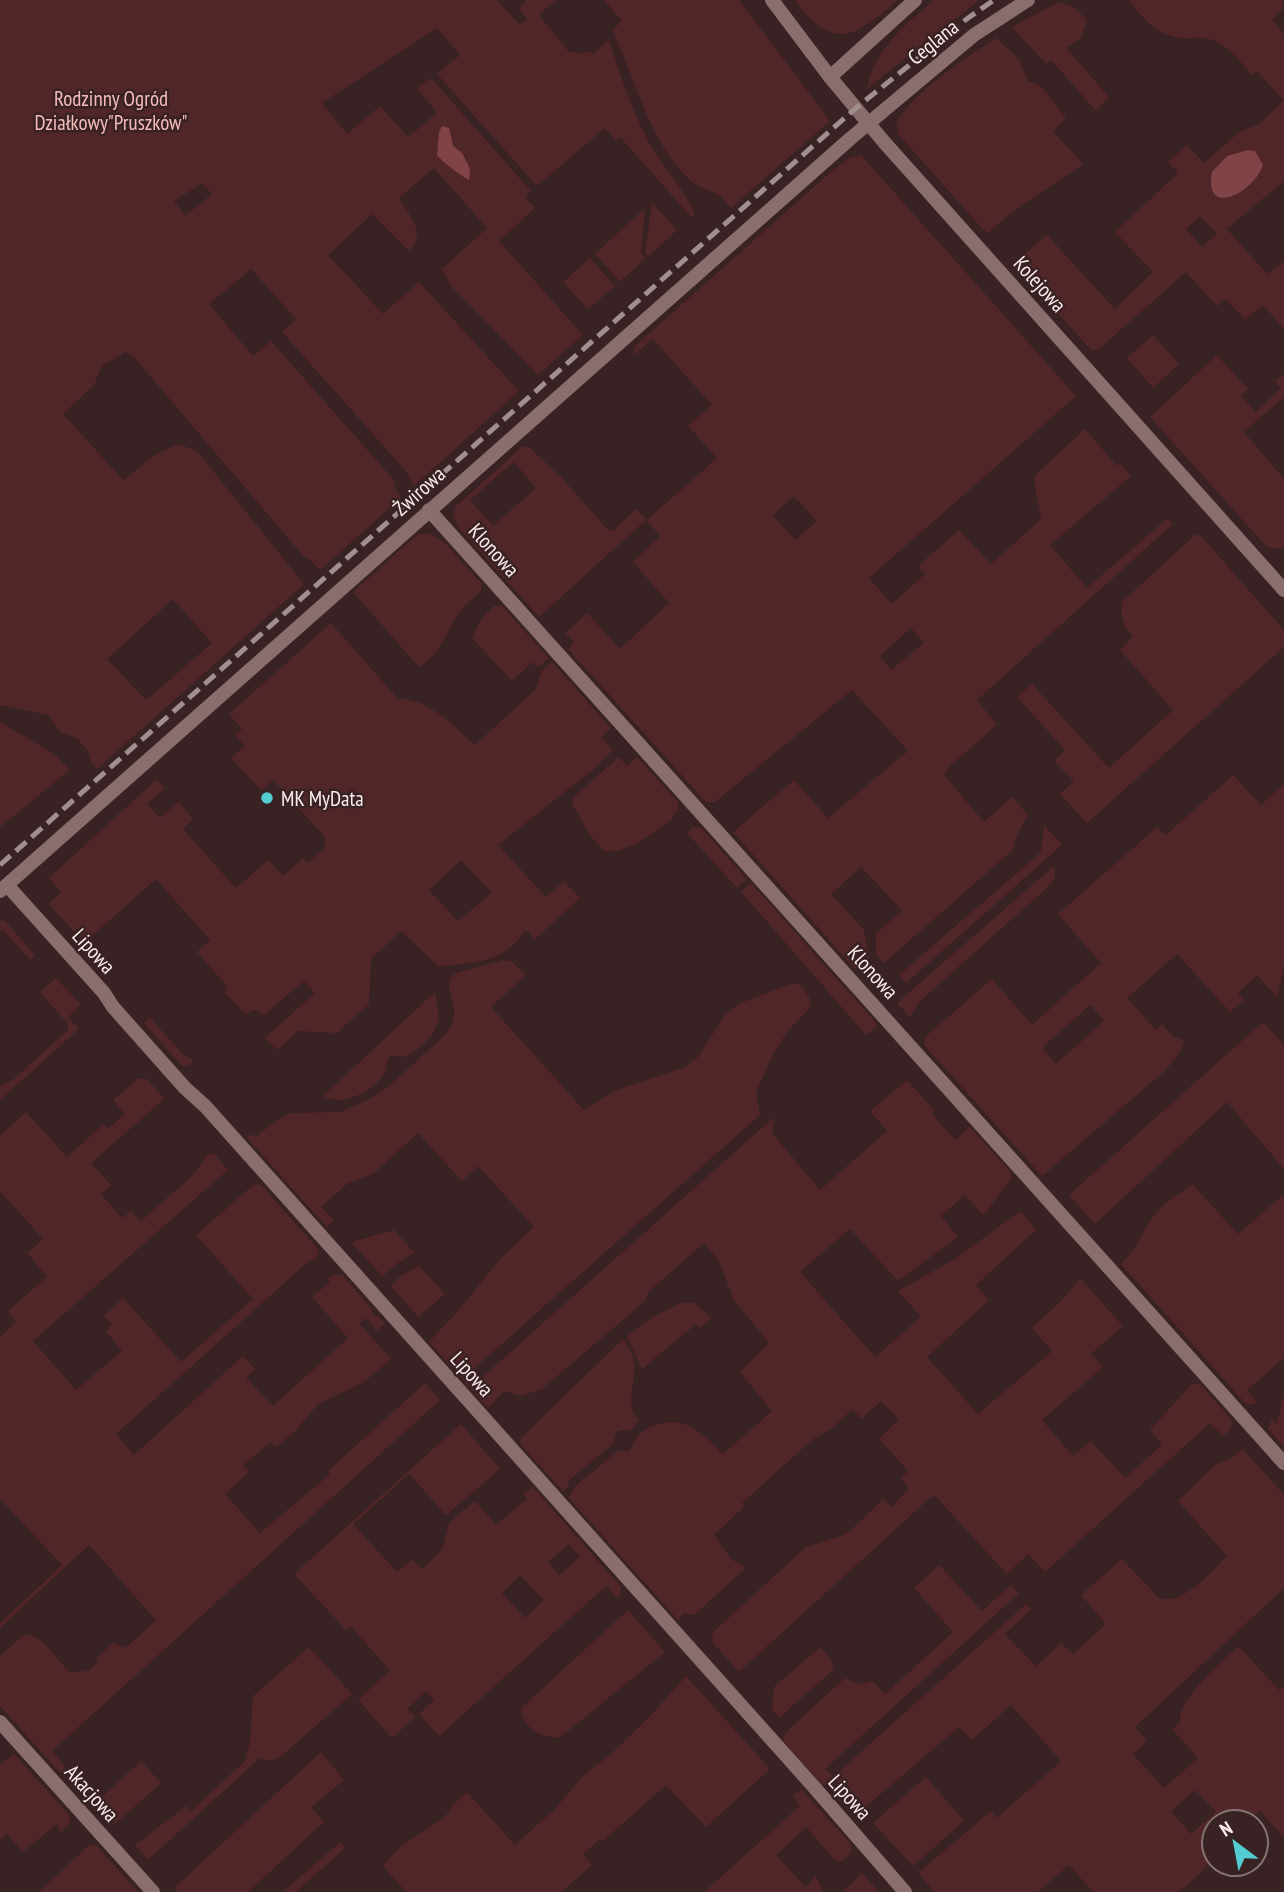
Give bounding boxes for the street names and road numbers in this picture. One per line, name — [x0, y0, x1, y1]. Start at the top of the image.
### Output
street label: Ceglana — [902, 13, 964, 71]
street label: Kolejowa — [1008, 250, 1072, 318]
street label: Żwirowa — [387, 461, 451, 521]
street label: Klonowa — [463, 517, 525, 583]
street label: Lipowa — [67, 923, 121, 979]
street label: Klonowa — [842, 939, 904, 1005]
street label: Lipowa — [445, 1346, 499, 1402]
street label: Akacjowa — [59, 1759, 125, 1827]
street label: Lipowa — [823, 1769, 877, 1825]

